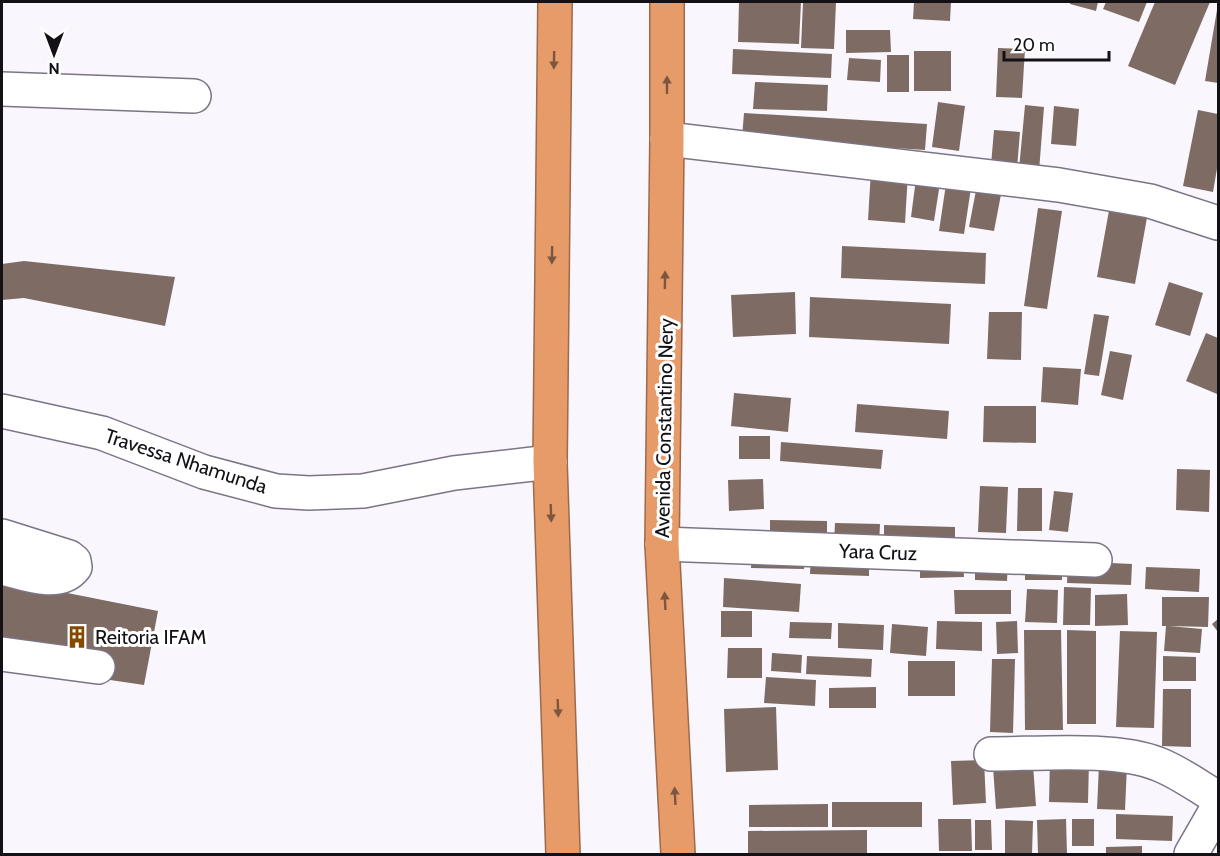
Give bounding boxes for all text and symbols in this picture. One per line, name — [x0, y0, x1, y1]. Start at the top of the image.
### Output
north arrow — [24, 24, 84, 84]
scale bar — [1004, 24, 1109, 62]
text: 20 m — [1013, 34, 1055, 56]
one-way arrow — [549, 50, 559, 69]
text: N — [48, 59, 60, 78]
one-way arrow — [662, 76, 672, 95]
one-way arrow — [547, 245, 557, 264]
one-way arrow — [661, 271, 670, 290]
street label: Avenida Constantino Nery — [650, 318, 678, 538]
street label: Travessa Nhamunda — [102, 423, 271, 499]
one-way arrow — [547, 503, 556, 522]
street label: Yara Cruz — [837, 539, 918, 565]
one-way arrow — [660, 592, 669, 611]
building icon: Reitoria IFAM — [64, 624, 90, 650]
place label: Reitoria IFAM — [95, 625, 207, 649]
one-way arrow — [553, 698, 562, 717]
one-way arrow — [670, 787, 679, 806]

